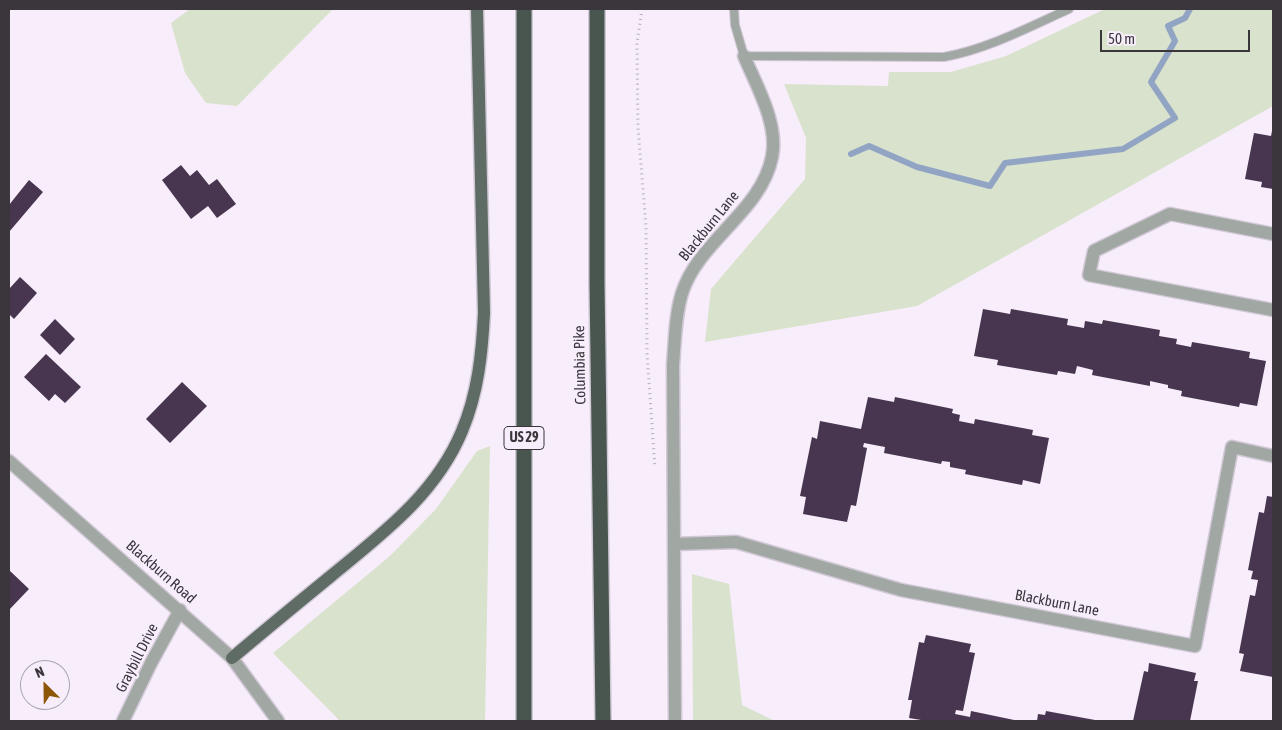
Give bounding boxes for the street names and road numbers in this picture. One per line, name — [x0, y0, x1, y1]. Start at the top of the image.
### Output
street label: Blackburn Lane — [675, 187, 743, 265]
street label: Columbia Pike — [570, 325, 590, 405]
road number: US 29 — [504, 426, 544, 449]
street label: Blackburn Road — [122, 537, 200, 607]
street label: Blackburn Lane — [1013, 586, 1101, 620]
street label: Graybill Drive — [112, 621, 162, 695]

